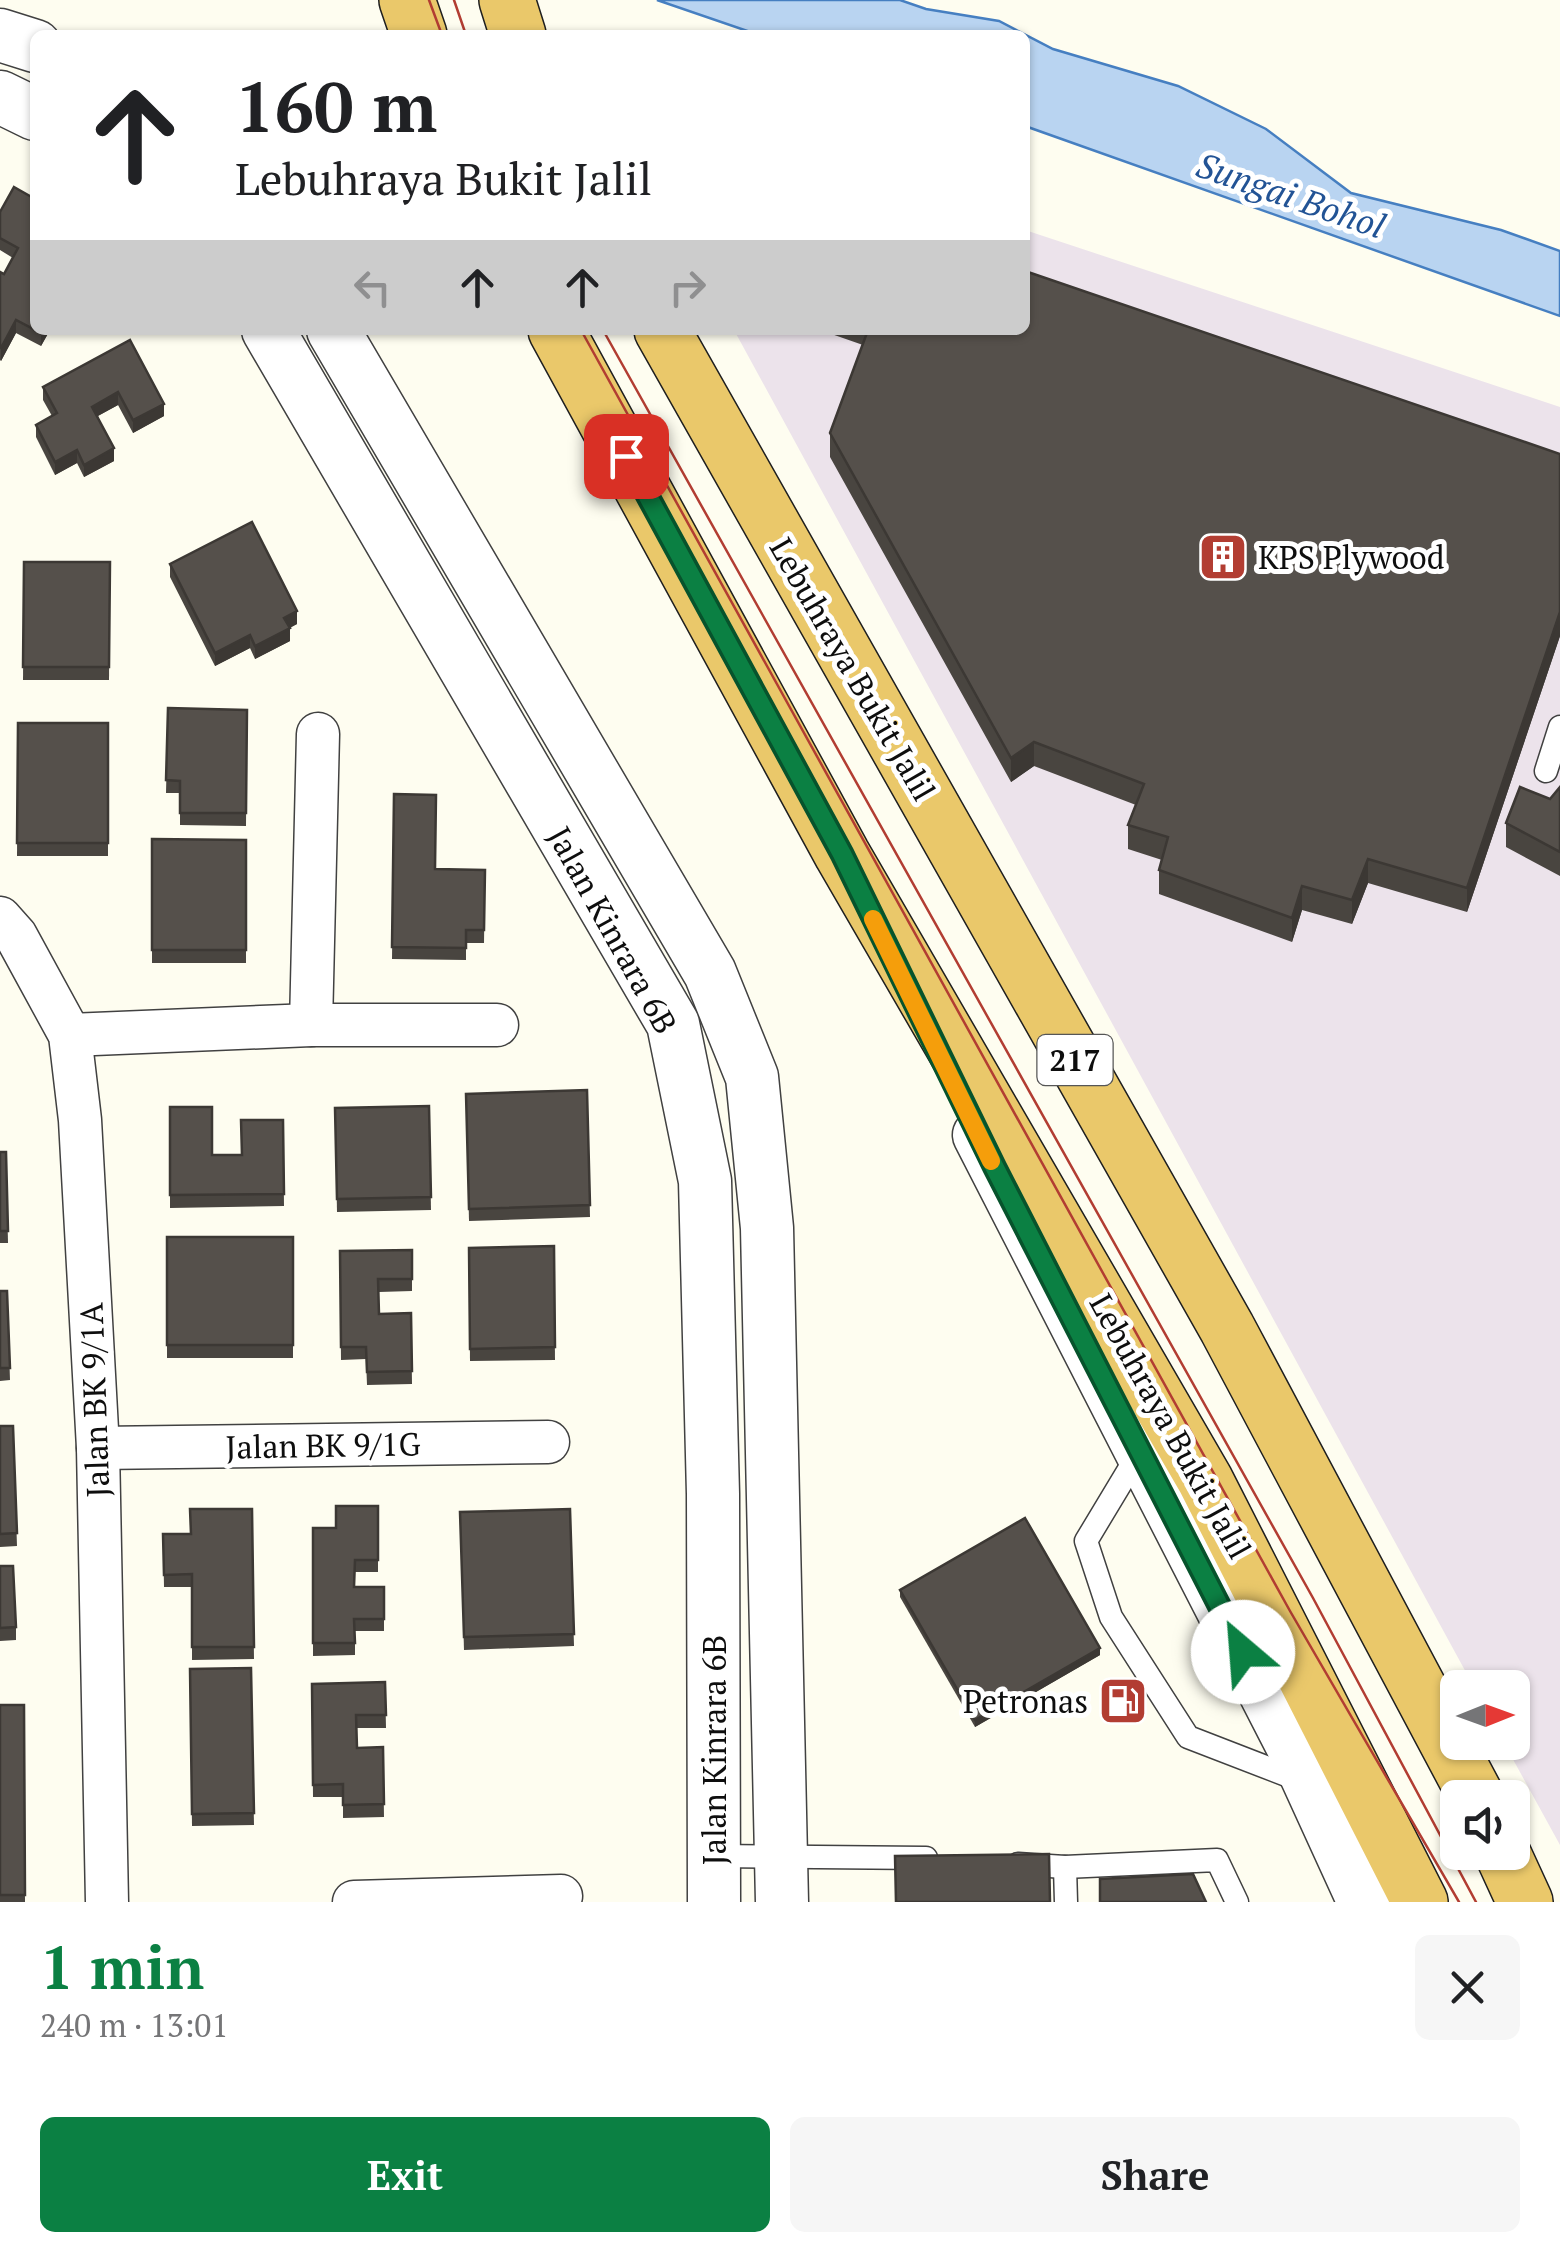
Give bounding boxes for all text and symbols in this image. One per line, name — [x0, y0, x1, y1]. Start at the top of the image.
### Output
text: 160 m — [235, 59, 437, 152]
icon: ahead — [70, 70, 200, 200]
water label: Sungai Bohol — [1191, 141, 1392, 249]
text: Lebuhraya Bukit Jalil — [235, 148, 652, 208]
icon: left — [345, 260, 400, 315]
icon: ahead — [450, 260, 505, 315]
icon: ahead — [555, 260, 610, 315]
icon: right — [660, 260, 715, 315]
pin — [584, 414, 669, 499]
icon: arrive — [599, 429, 654, 484]
street label: Lebuhraya Bukit Jalil — [761, 530, 945, 808]
building icon: KPS Plywood — [1197, 531, 1249, 583]
place label: KPS Plywood — [1258, 536, 1445, 578]
street label: Jalan Kinrara 6B — [539, 819, 687, 1041]
road number: 217 — [1038, 1035, 1112, 1085]
street label: Lebuhraya Bukit Jalil — [1081, 1286, 1261, 1566]
street label: Jalan BK 9/1A — [70, 1302, 118, 1498]
street label: Jalan BK 9/1G — [225, 1422, 421, 1468]
position arrow — [1191, 1600, 1295, 1704]
street label: Jalan Kinrara 6B — [693, 1635, 735, 1865]
north arrow — [1440, 1670, 1530, 1760]
map controls — [1440, 1670, 1530, 1870]
fuel station icon: Petronas — [1097, 1675, 1149, 1727]
place label: Petronas — [963, 1680, 1088, 1722]
button: sound — [1440, 1780, 1530, 1870]
text: 1 min — [40, 1927, 204, 2006]
button: close — [1415, 1935, 1520, 2040]
text: 240 m · 13:01 — [40, 2004, 228, 2046]
button: Exit — [40, 2117, 770, 2232]
button: Share — [790, 2117, 1520, 2232]

